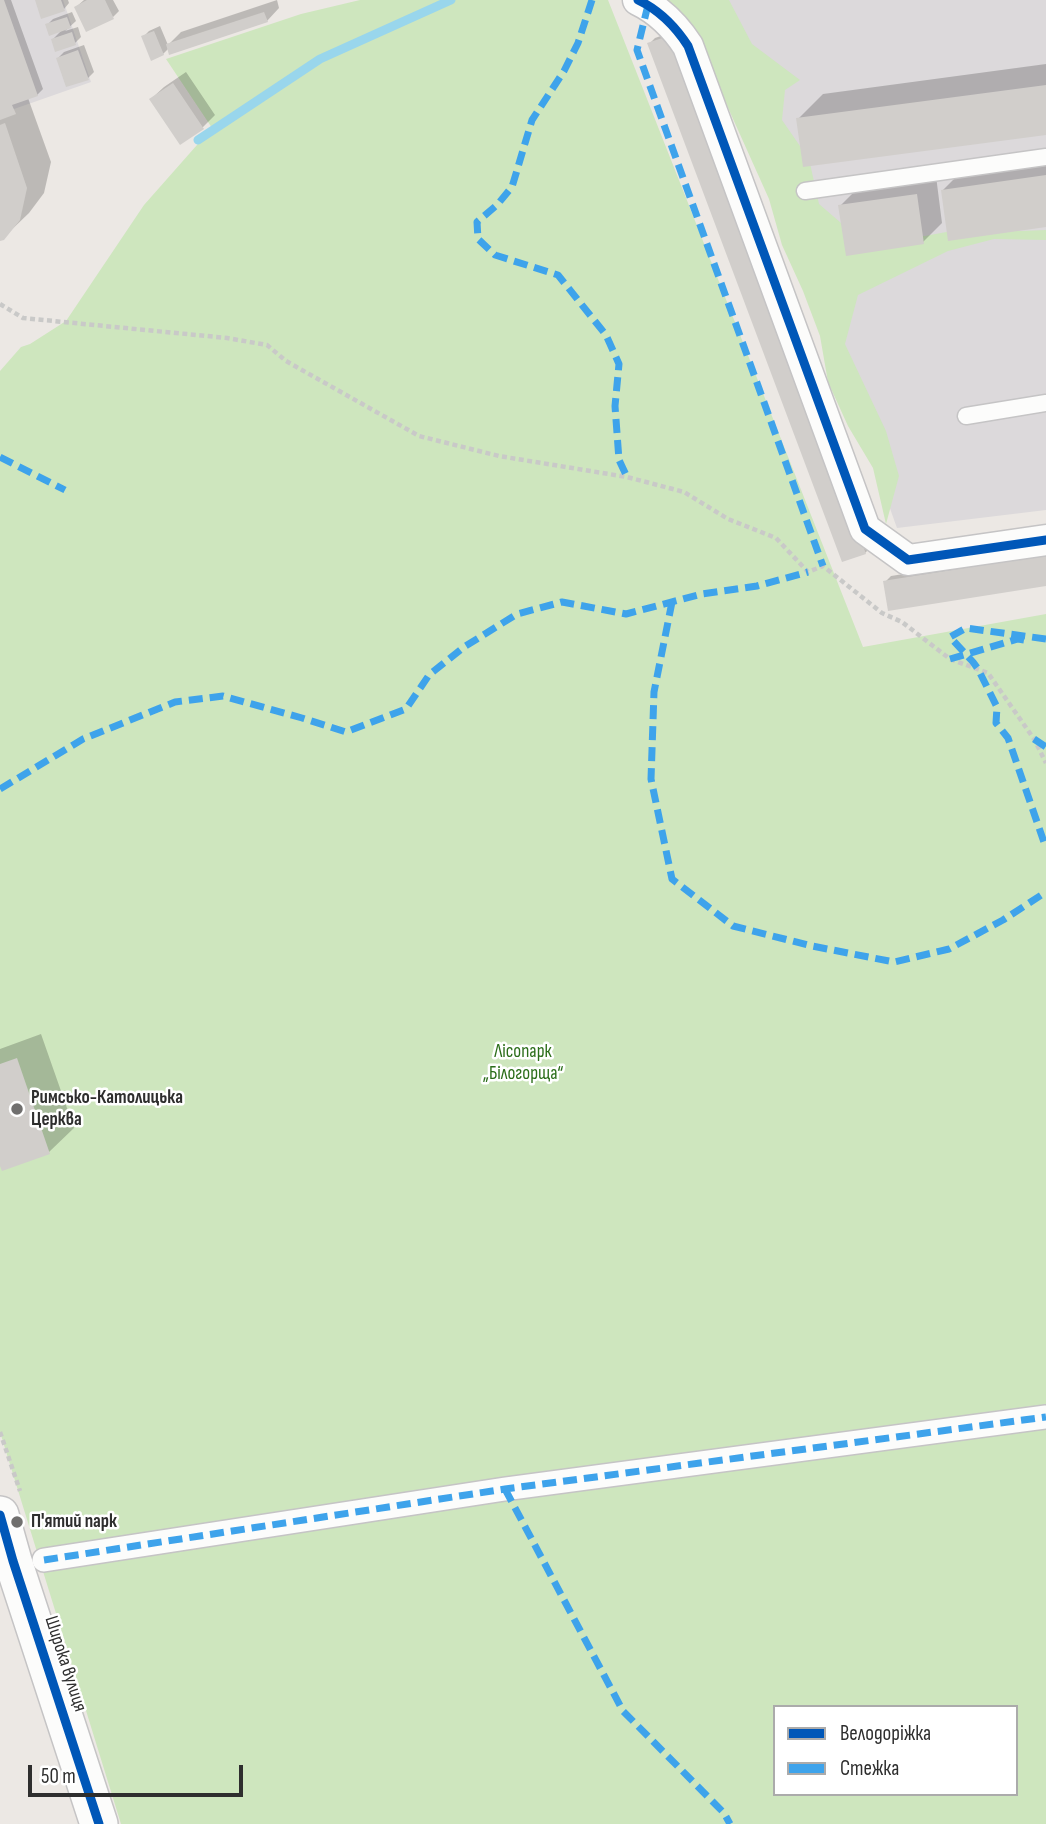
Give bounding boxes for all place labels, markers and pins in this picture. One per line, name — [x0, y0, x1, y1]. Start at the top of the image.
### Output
place label: Римсько-Католицька Церква — [31, 1087, 183, 1131]
marker: Римсько-Католицька Церква — [9, 1101, 25, 1117]
place label: П'ятий парк — [31, 1511, 117, 1533]
marker: П'ятий парк — [9, 1514, 25, 1530]

